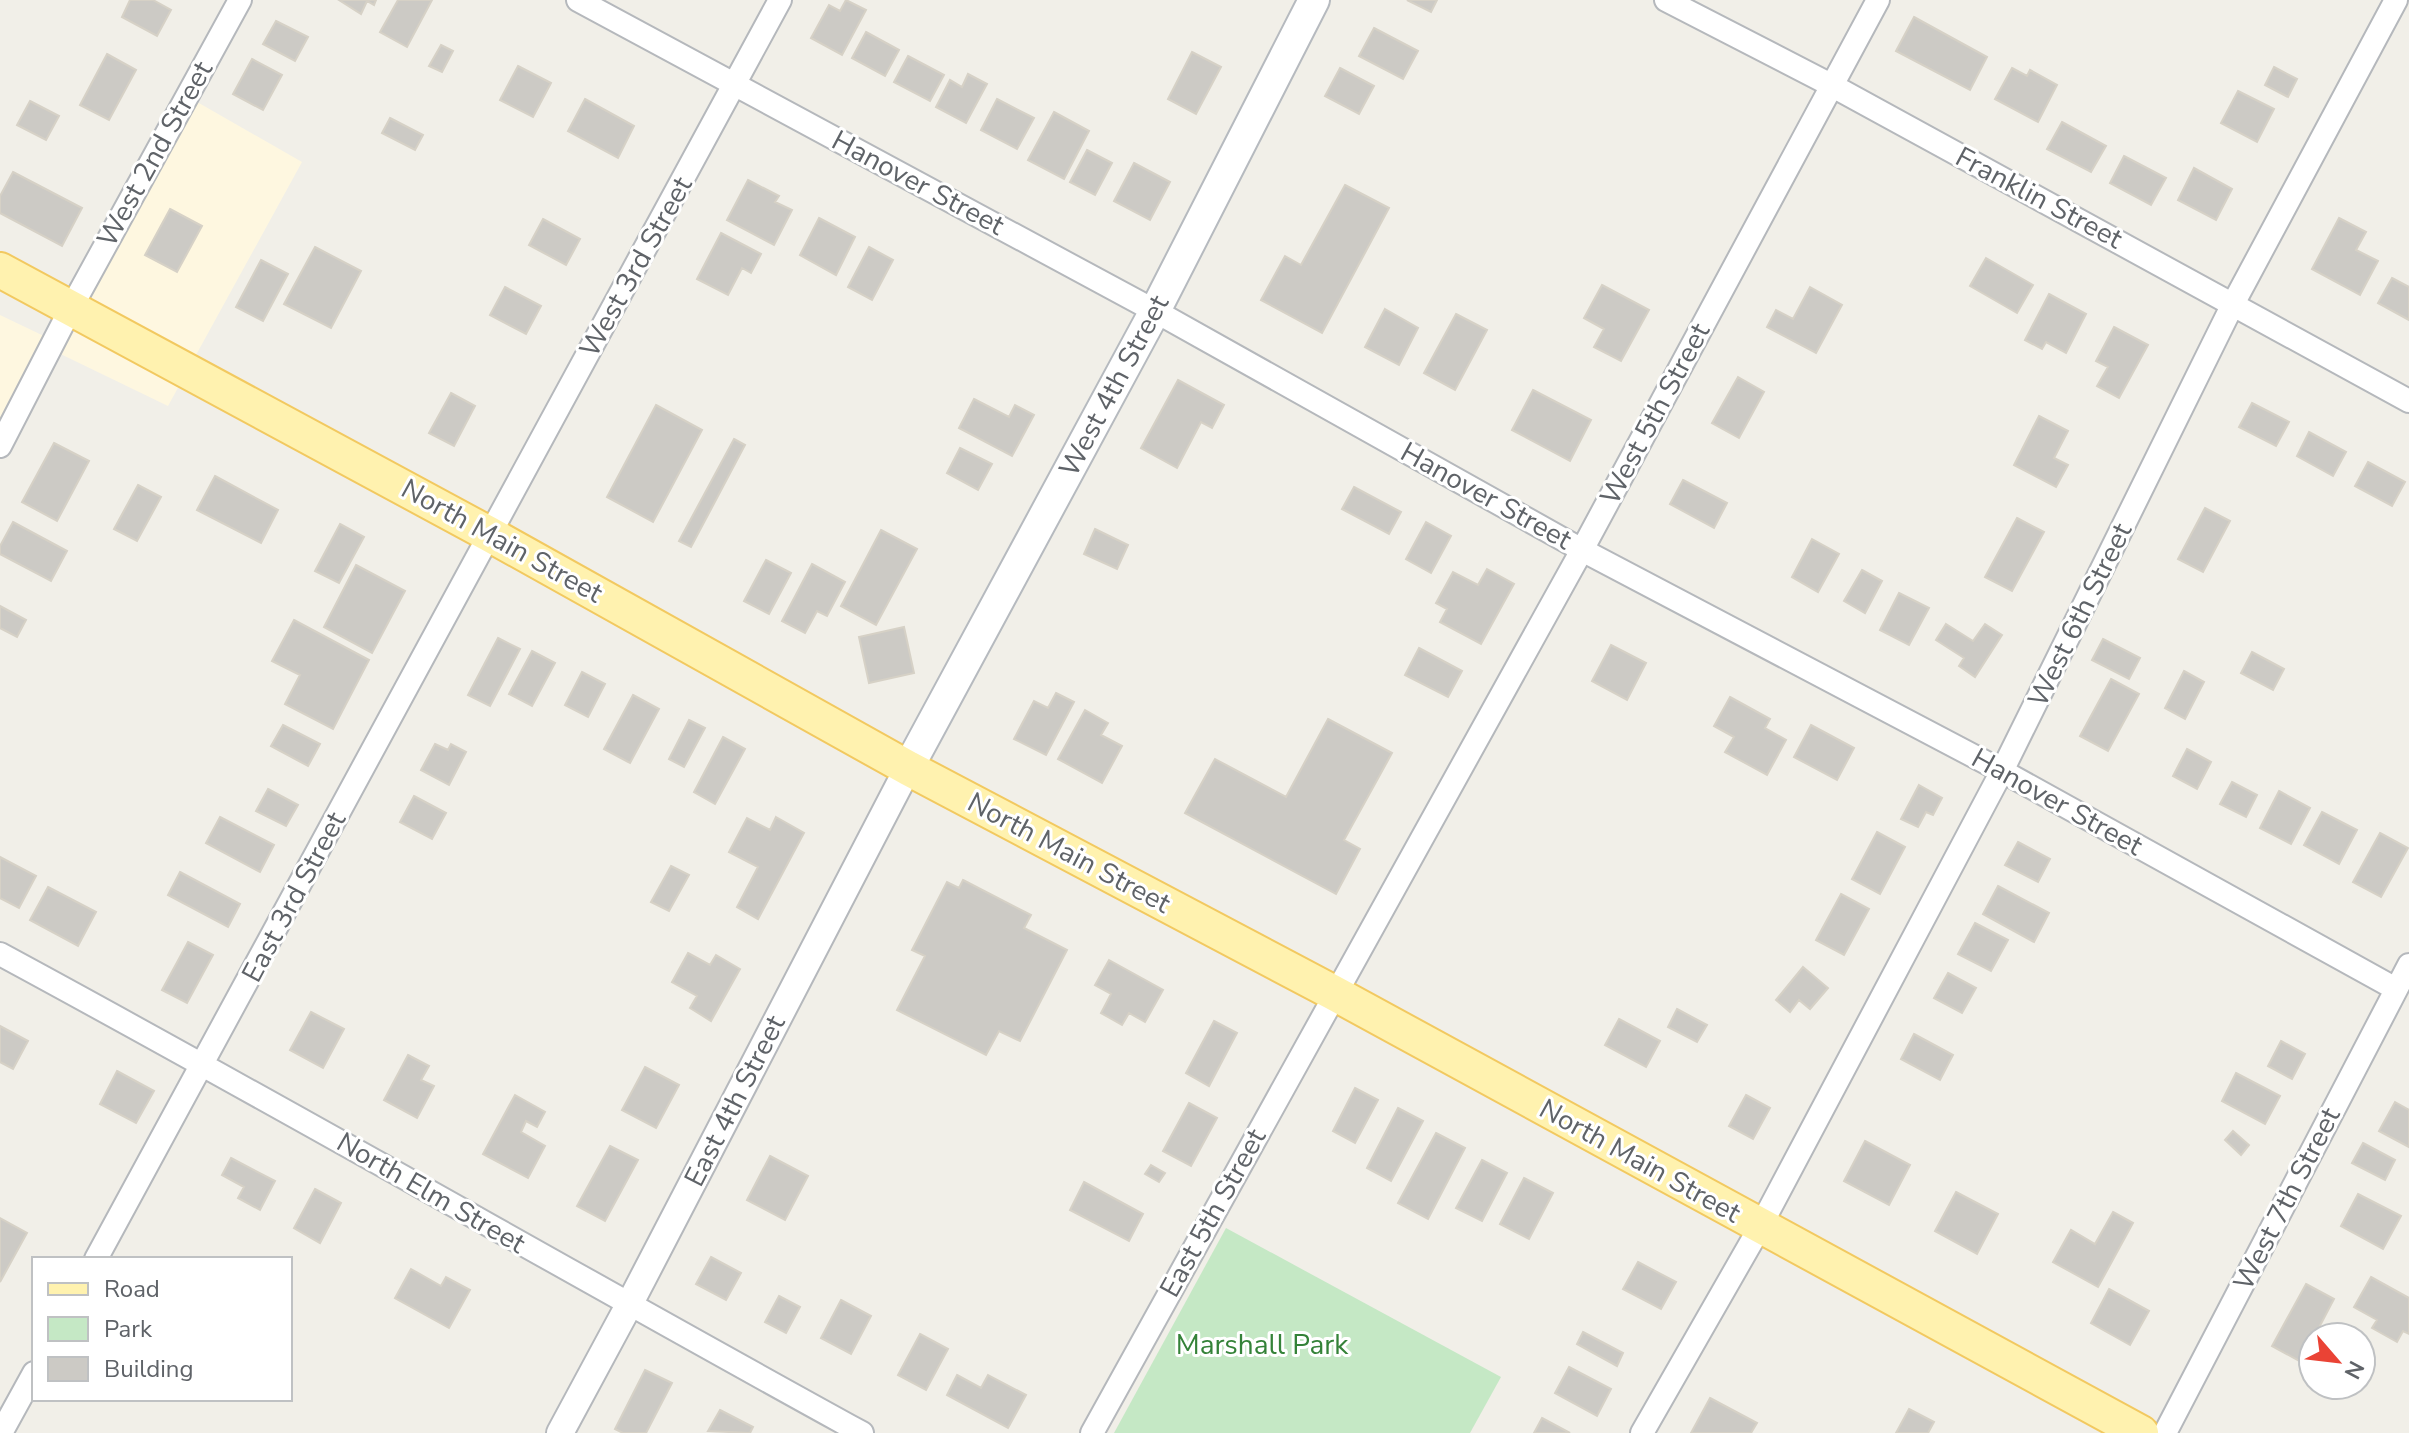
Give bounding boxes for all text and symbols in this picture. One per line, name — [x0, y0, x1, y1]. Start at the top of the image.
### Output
street label: West 2nd Street — [88, 54, 222, 254]
street label: Hanover Street — [825, 122, 1011, 245]
street label: Franklin Street — [1949, 138, 2129, 258]
street label: West 3rd Street — [571, 170, 701, 364]
street label: West 4th Street — [1050, 288, 1178, 483]
street label: West 5th Street — [1591, 316, 1719, 511]
street label: Hanover Street — [1394, 433, 1579, 559]
street label: North Main Street — [395, 470, 610, 612]
street label: West 6th Street — [2019, 516, 2141, 713]
street label: Hanover Street — [1965, 739, 2150, 865]
street label: North Main Street — [961, 783, 1177, 923]
street label: East 3rd Street — [233, 805, 355, 989]
street label: East 4th Street — [676, 1009, 795, 1193]
street label: North Main Street — [1533, 1090, 1748, 1232]
street label: West 7th Street — [2225, 1101, 2350, 1297]
street label: East 5th Street — [1151, 1122, 1275, 1304]
street label: North Elm Street — [330, 1124, 533, 1263]
legend — [32, 1257, 292, 1401]
text: Road — [104, 1273, 160, 1305]
text: Park — [104, 1313, 153, 1345]
north arrow — [2297, 1321, 2377, 1401]
park label: Marshall Park — [1176, 1326, 1349, 1364]
text: Building — [104, 1353, 194, 1385]
text: N — [2337, 1356, 2371, 1384]

